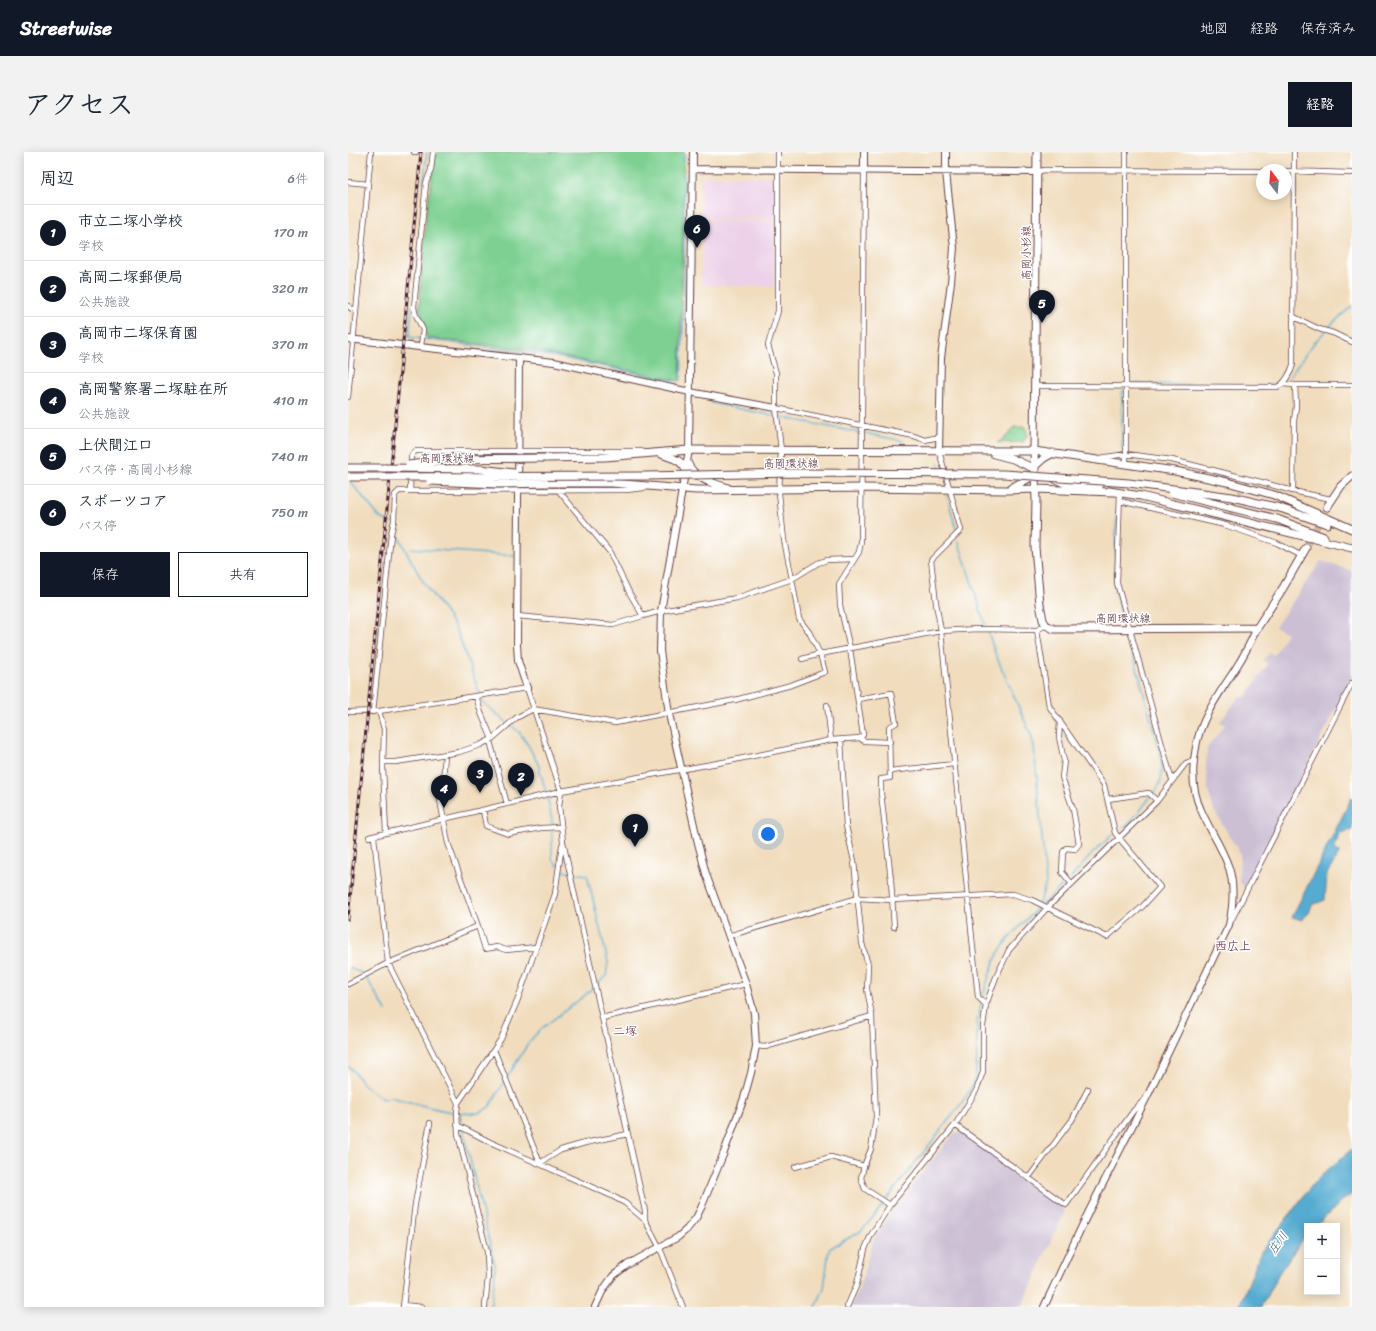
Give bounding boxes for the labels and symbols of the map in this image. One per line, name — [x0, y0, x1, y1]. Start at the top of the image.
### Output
north arrow — [1256, 164, 1292, 200]
pin: 6 — [684, 215, 710, 248]
street label: 高岡小杉線 — [1017, 226, 1036, 281]
pin: 5 — [1029, 290, 1055, 323]
street label: 高岡環状線 — [420, 449, 475, 468]
street label: 高岡環状線 — [764, 454, 819, 473]
street label: 高岡環状線 — [1096, 609, 1151, 628]
pin: 3 — [467, 760, 493, 793]
pin: 2 — [508, 763, 534, 796]
pin: 4 — [431, 775, 457, 808]
pin: 1 — [622, 814, 648, 847]
your location — [758, 824, 778, 844]
district label: 西広上 — [1215, 935, 1251, 957]
district label: 二塚 — [613, 1020, 637, 1042]
water label: 庄川 — [1262, 1227, 1294, 1259]

